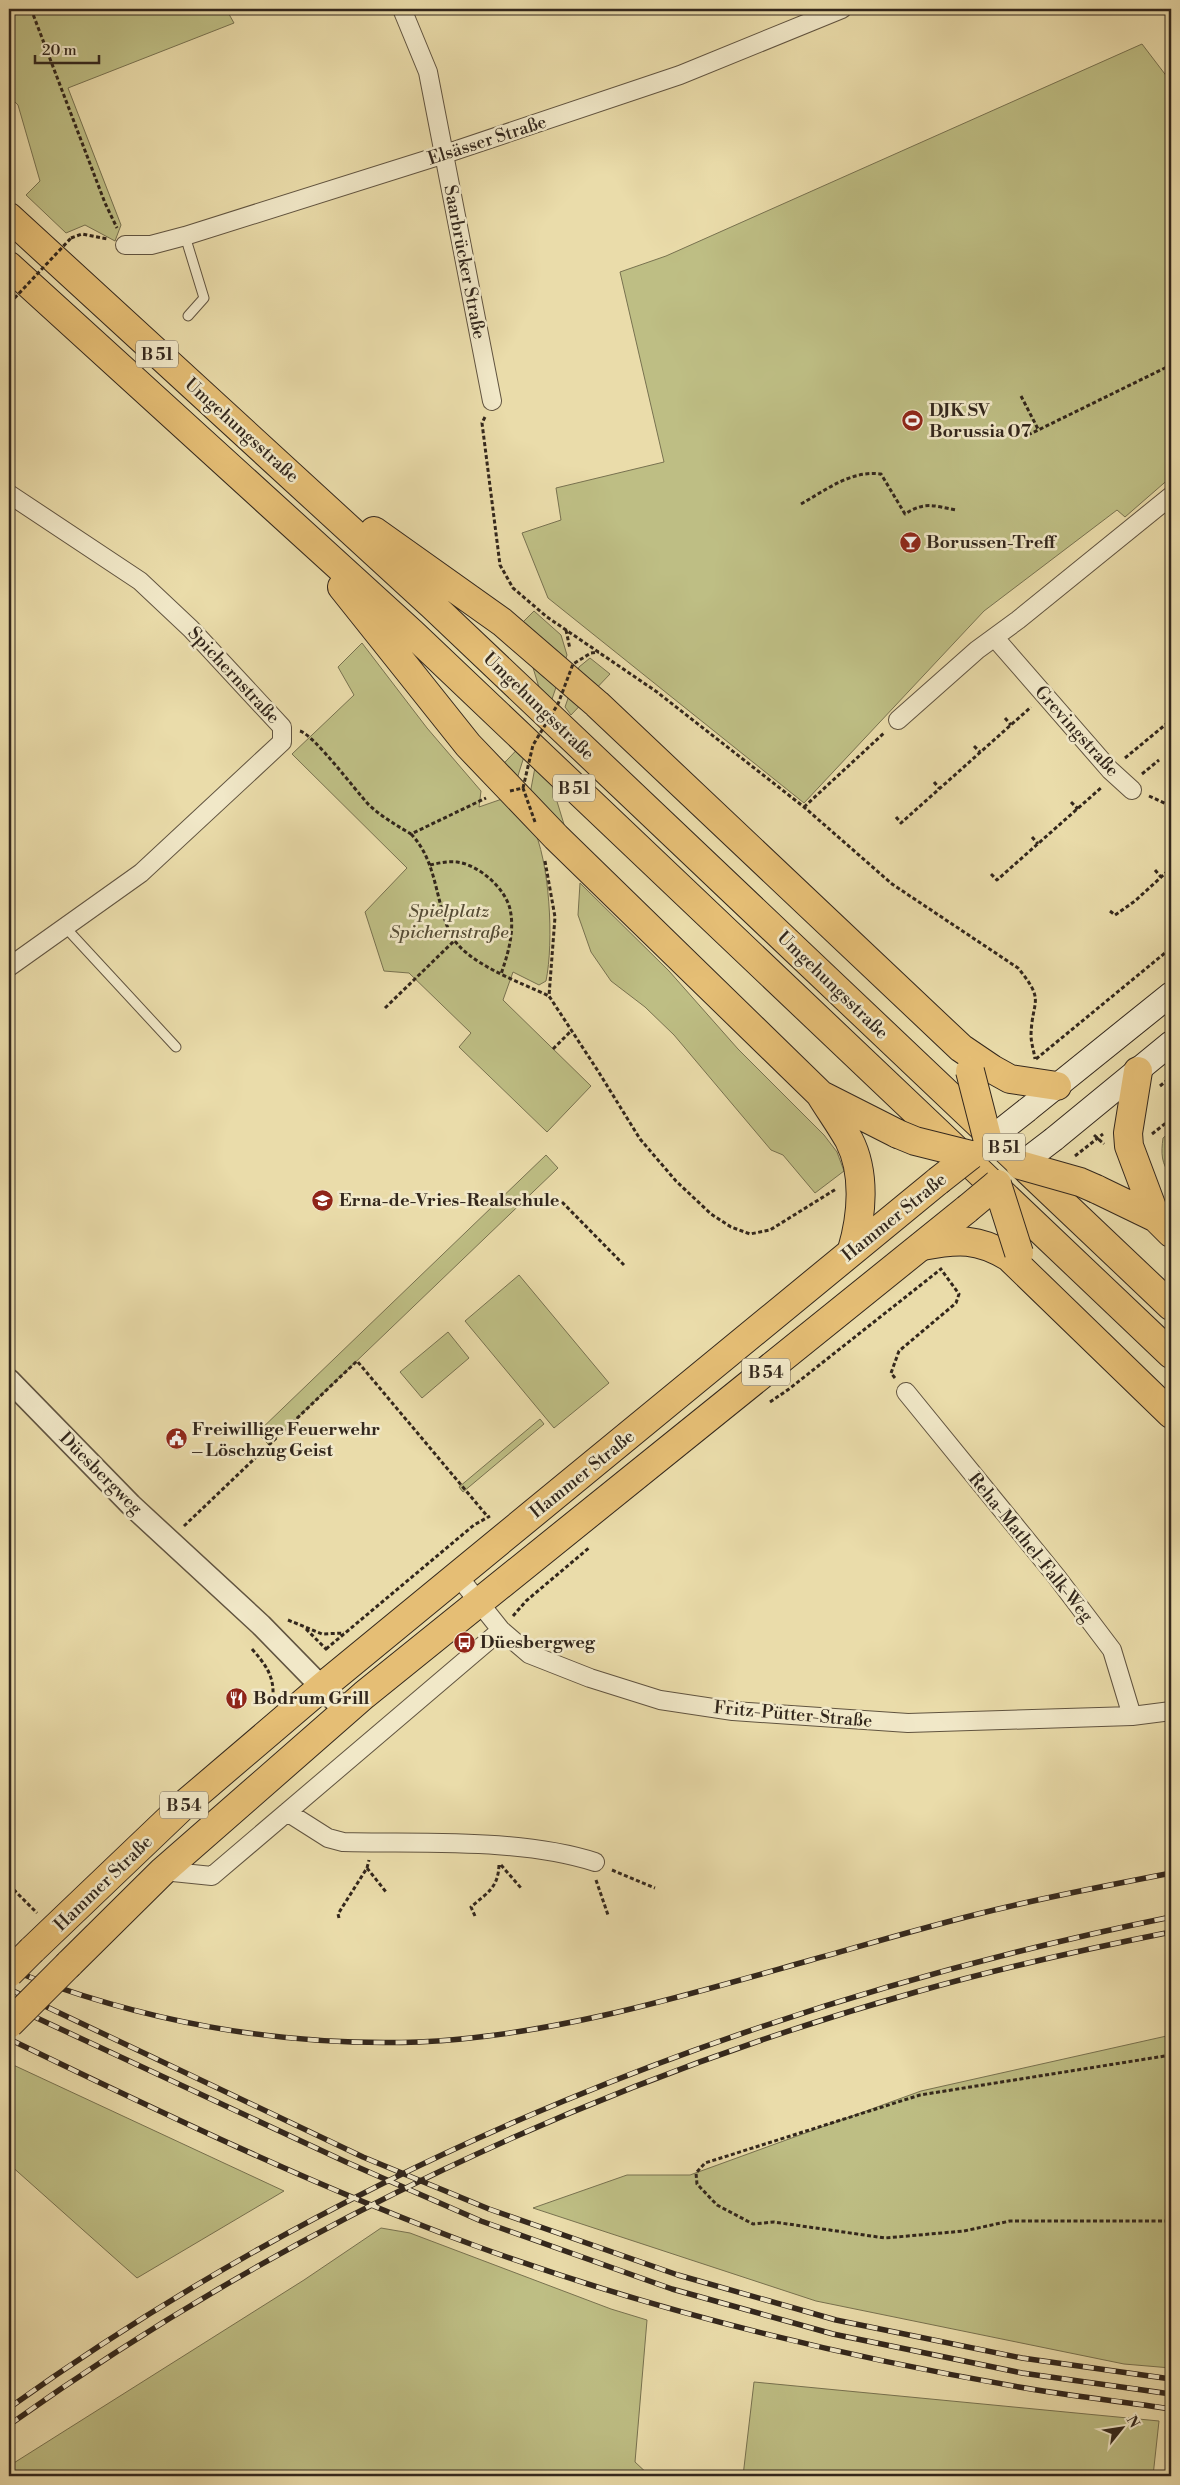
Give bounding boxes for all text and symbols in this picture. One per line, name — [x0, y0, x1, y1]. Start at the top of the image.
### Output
scale bar — [35, 32, 99, 64]
text: 20 m — [42, 41, 77, 60]
street label: Elsässer Straße — [425, 110, 550, 171]
street label: Saarbrücker Straße — [438, 183, 491, 341]
road number: B 51 — [136, 340, 178, 368]
street label: Umgehungsstraße — [180, 373, 304, 488]
place label: DJK SV Borussia 07 — [929, 399, 1031, 443]
sports icon: DJK SV Borussia 07 — [901, 408, 925, 432]
bar icon: Borussen-Treff — [898, 530, 922, 554]
place label: Borussen-Treff — [926, 531, 1057, 554]
street label: Spichernstraße — [183, 622, 285, 729]
street label: Umgehungsstraße — [478, 647, 599, 765]
street label: Grevingstraße — [1030, 681, 1124, 782]
road number: B 51 — [553, 774, 595, 801]
park label: Spielplatz Spichernstraße — [389, 900, 509, 944]
street label: Umgehungsstraße — [772, 926, 893, 1044]
road number: B 51 — [983, 1134, 1025, 1160]
street label: Hammer Straße — [837, 1168, 951, 1267]
school or university icon: Erna-de-Vries-Realschule — [311, 1188, 335, 1212]
place label: Erna-de-Vries-Realschule — [339, 1189, 560, 1212]
road number: B 54 — [742, 1358, 790, 1385]
place label: Freiwillige Feuerwehr – Löschzug Geist — [192, 1418, 380, 1462]
street label: Hammer Straße — [525, 1425, 639, 1524]
street label: Düesbergweg — [54, 1427, 148, 1520]
public building icon: Freiwillige Feuerwehr – Löschzug Geist — [164, 1427, 188, 1451]
street label: Reha-Mathel-Falk-Weg — [963, 1468, 1099, 1627]
bus stop icon: Düesbergweg — [452, 1630, 476, 1654]
place label: Düesbergweg — [480, 1631, 596, 1654]
restaurant icon: Bodrum Grill — [225, 1686, 249, 1710]
place label: Bodrum Grill — [253, 1687, 370, 1710]
street label: Fritz-Pütter-Straße — [713, 1696, 873, 1733]
road number: B 54 — [160, 1792, 208, 1818]
street label: Hammer Straße — [49, 1831, 157, 1936]
north arrow — [1098, 2402, 1148, 2452]
text: N — [1122, 2413, 1143, 2431]

